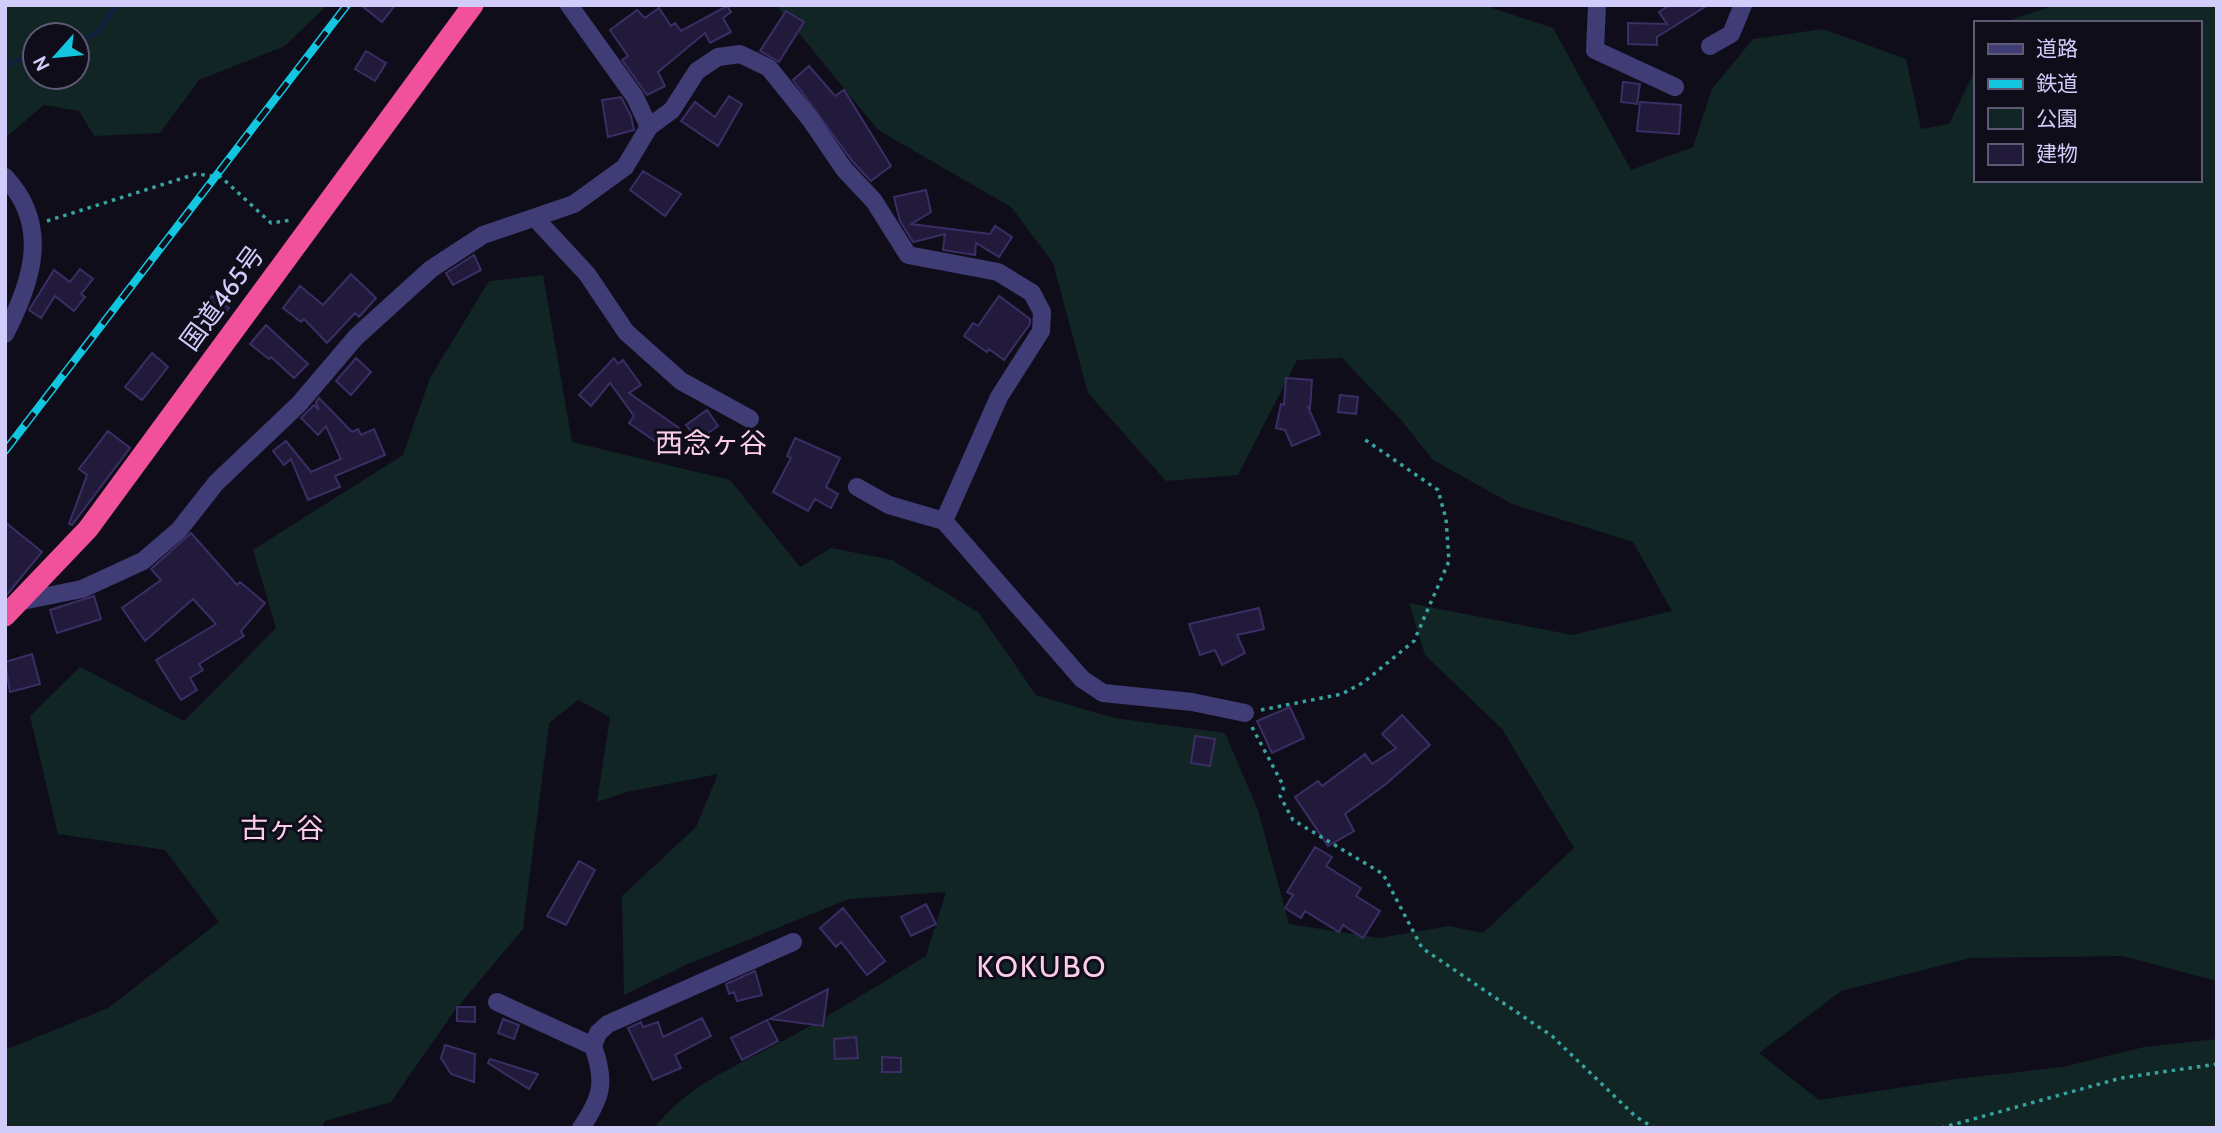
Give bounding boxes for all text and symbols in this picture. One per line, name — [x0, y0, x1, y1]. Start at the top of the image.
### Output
north arrow — [21, 21, 91, 91]
legend — [1974, 21, 2201, 182]
text: 道路 — [2036, 36, 2078, 61]
text: N — [28, 52, 55, 75]
text: 鉄道 — [2036, 71, 2078, 96]
text: 公園 — [2036, 106, 2078, 131]
text: 建物 — [2036, 141, 2078, 166]
street label: 国道465号 — [173, 239, 271, 357]
district label: 西念ヶ谷 — [655, 426, 767, 460]
district label: 古ヶ谷 — [240, 811, 324, 845]
district label: KOKUBO — [977, 948, 1107, 985]

